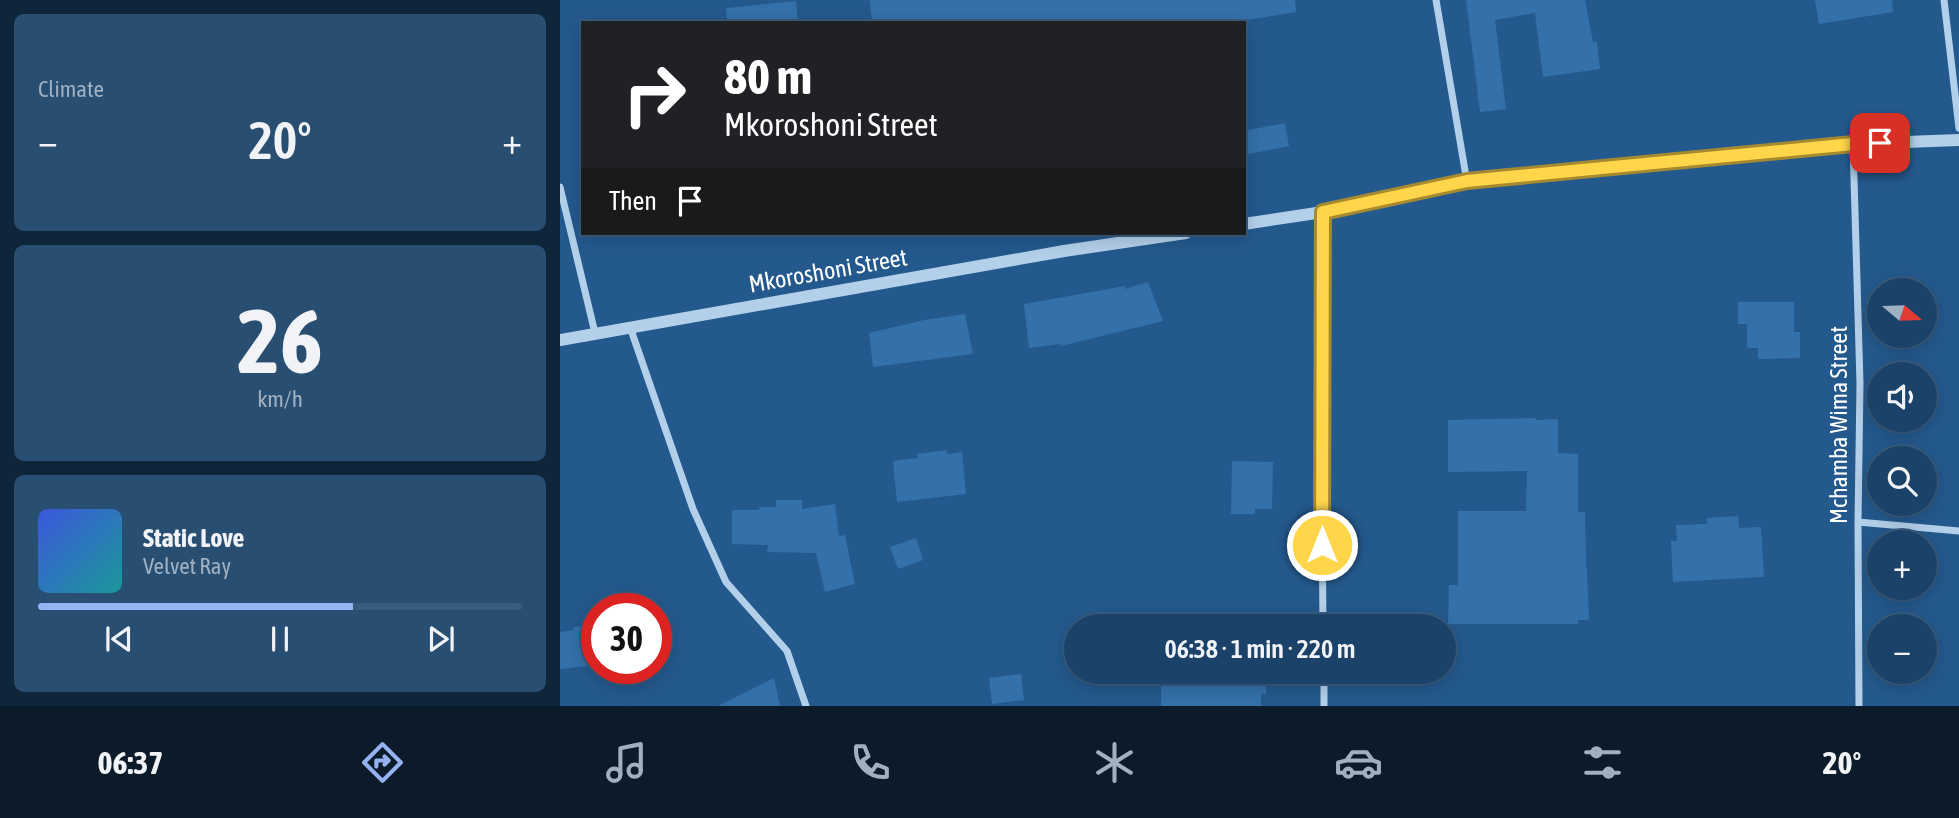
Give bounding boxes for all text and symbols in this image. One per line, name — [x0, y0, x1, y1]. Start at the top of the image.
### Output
text: 80 m — [724, 48, 812, 104]
icon: right — [609, 49, 700, 140]
text: Climate — [38, 76, 104, 102]
text: Mkoroshoni Street — [724, 106, 938, 143]
text: 20° — [248, 110, 312, 170]
pin — [1850, 113, 1910, 173]
text: − — [38, 119, 58, 162]
text: + — [502, 119, 522, 162]
icon: arrive — [1861, 124, 1899, 162]
icon: arrive — [671, 182, 709, 220]
text: Then — [609, 186, 657, 216]
street label: Mkoroshoni Street — [747, 243, 909, 298]
north arrow — [1867, 278, 1937, 348]
map controls — [1867, 278, 1937, 684]
text: 26 — [237, 288, 323, 392]
street label: Mchamba Wima Street — [1825, 326, 1852, 524]
button: sound — [1867, 362, 1937, 432]
text: km/h — [257, 386, 303, 412]
button: search — [1867, 446, 1937, 516]
position arrow — [1285, 508, 1359, 582]
text: Static Love — [143, 523, 244, 553]
button: + — [1867, 530, 1937, 600]
text: Velvet Ray — [143, 553, 231, 579]
speed limit sign: 30 — [581, 593, 672, 684]
button: − — [1867, 614, 1937, 684]
icon: previous — [100, 620, 138, 658]
icon: pause — [261, 620, 299, 658]
icon: next — [422, 620, 460, 658]
text: 06:38 · 1 min · 220 m — [1165, 634, 1355, 664]
icon: directions — [358, 738, 407, 787]
icon: music — [602, 738, 651, 787]
icon: phone — [846, 738, 895, 787]
icon: climate — [1090, 738, 1139, 787]
icon: car — [1334, 738, 1383, 787]
icon: filters — [1578, 738, 1627, 787]
text: 06:37 — [98, 744, 163, 781]
text: 20° — [1822, 744, 1861, 781]

